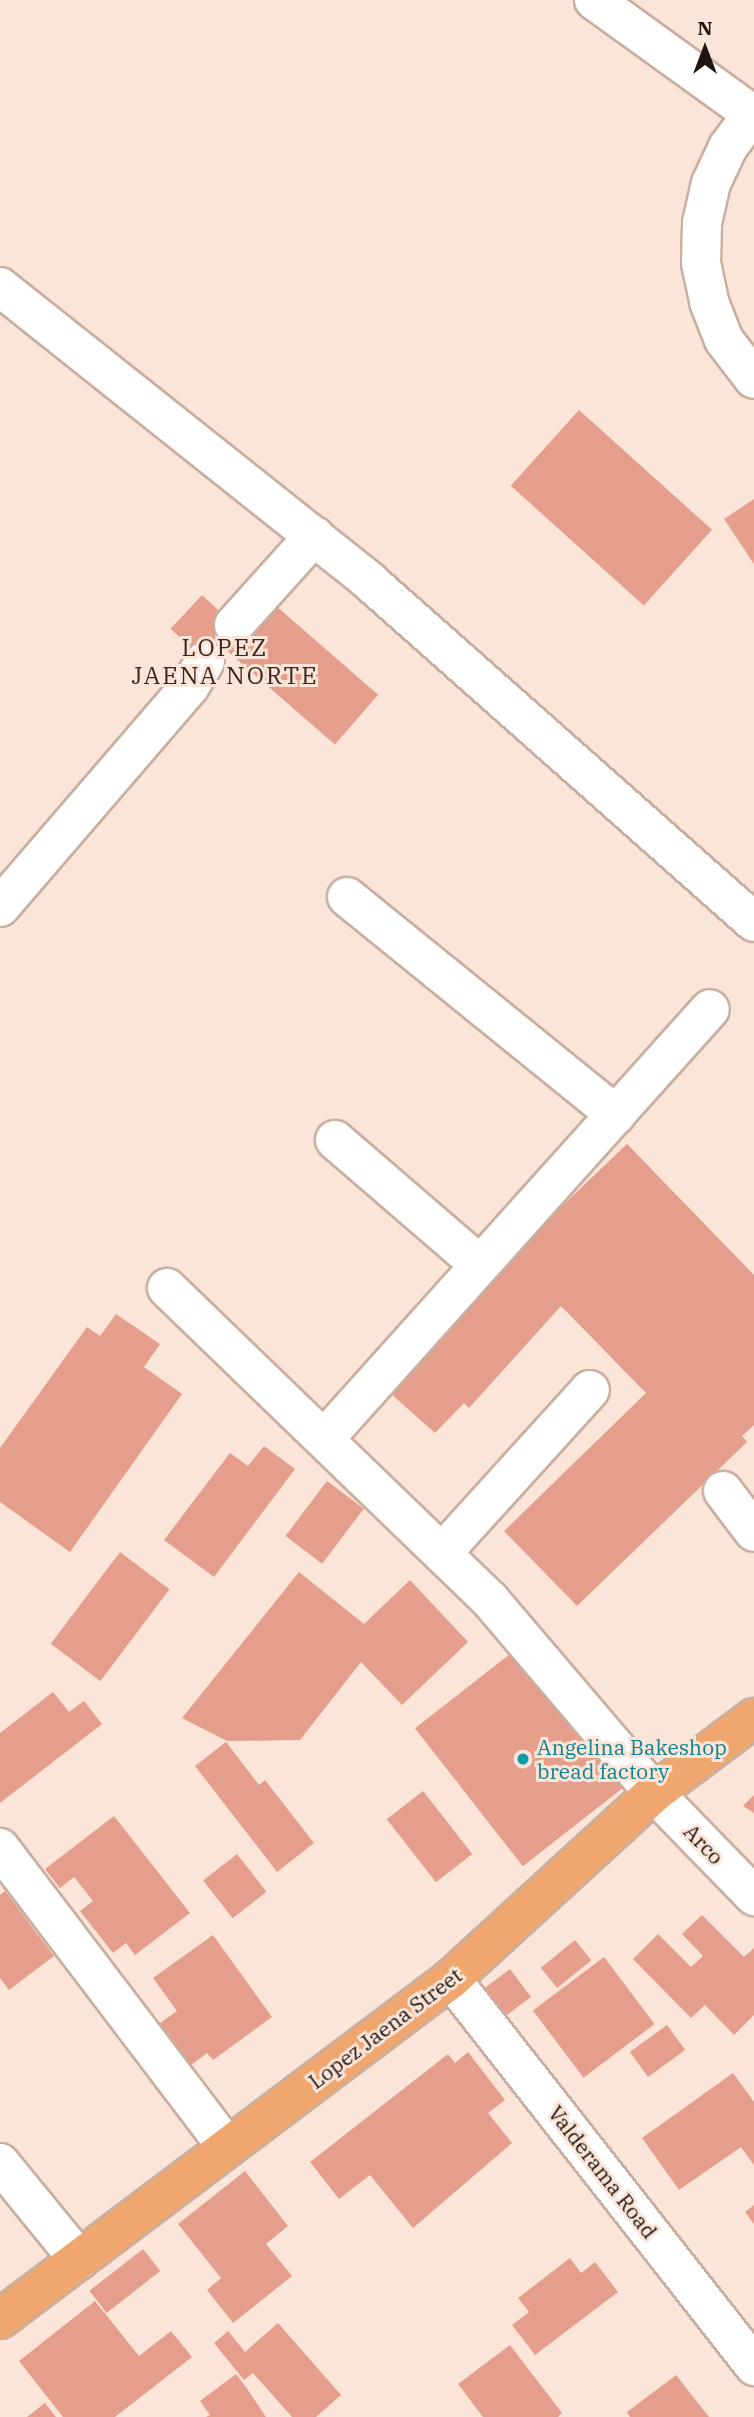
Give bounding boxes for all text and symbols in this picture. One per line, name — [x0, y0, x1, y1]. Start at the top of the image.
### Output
north arrow — [670, 14, 740, 84]
text: N — [697, 16, 713, 40]
district label: LOPEZ JAENA NORTE — [133, 634, 317, 690]
place label: Angelina Bakeshop bread factory — [537, 1734, 727, 1784]
marker: Angelina Bakeshop bread factory — [515, 1751, 531, 1767]
street label: Arco — [679, 1819, 729, 1869]
street label: Lopez Jaena Street — [304, 1962, 466, 2094]
street label: Valderama Road — [543, 2101, 663, 2243]

